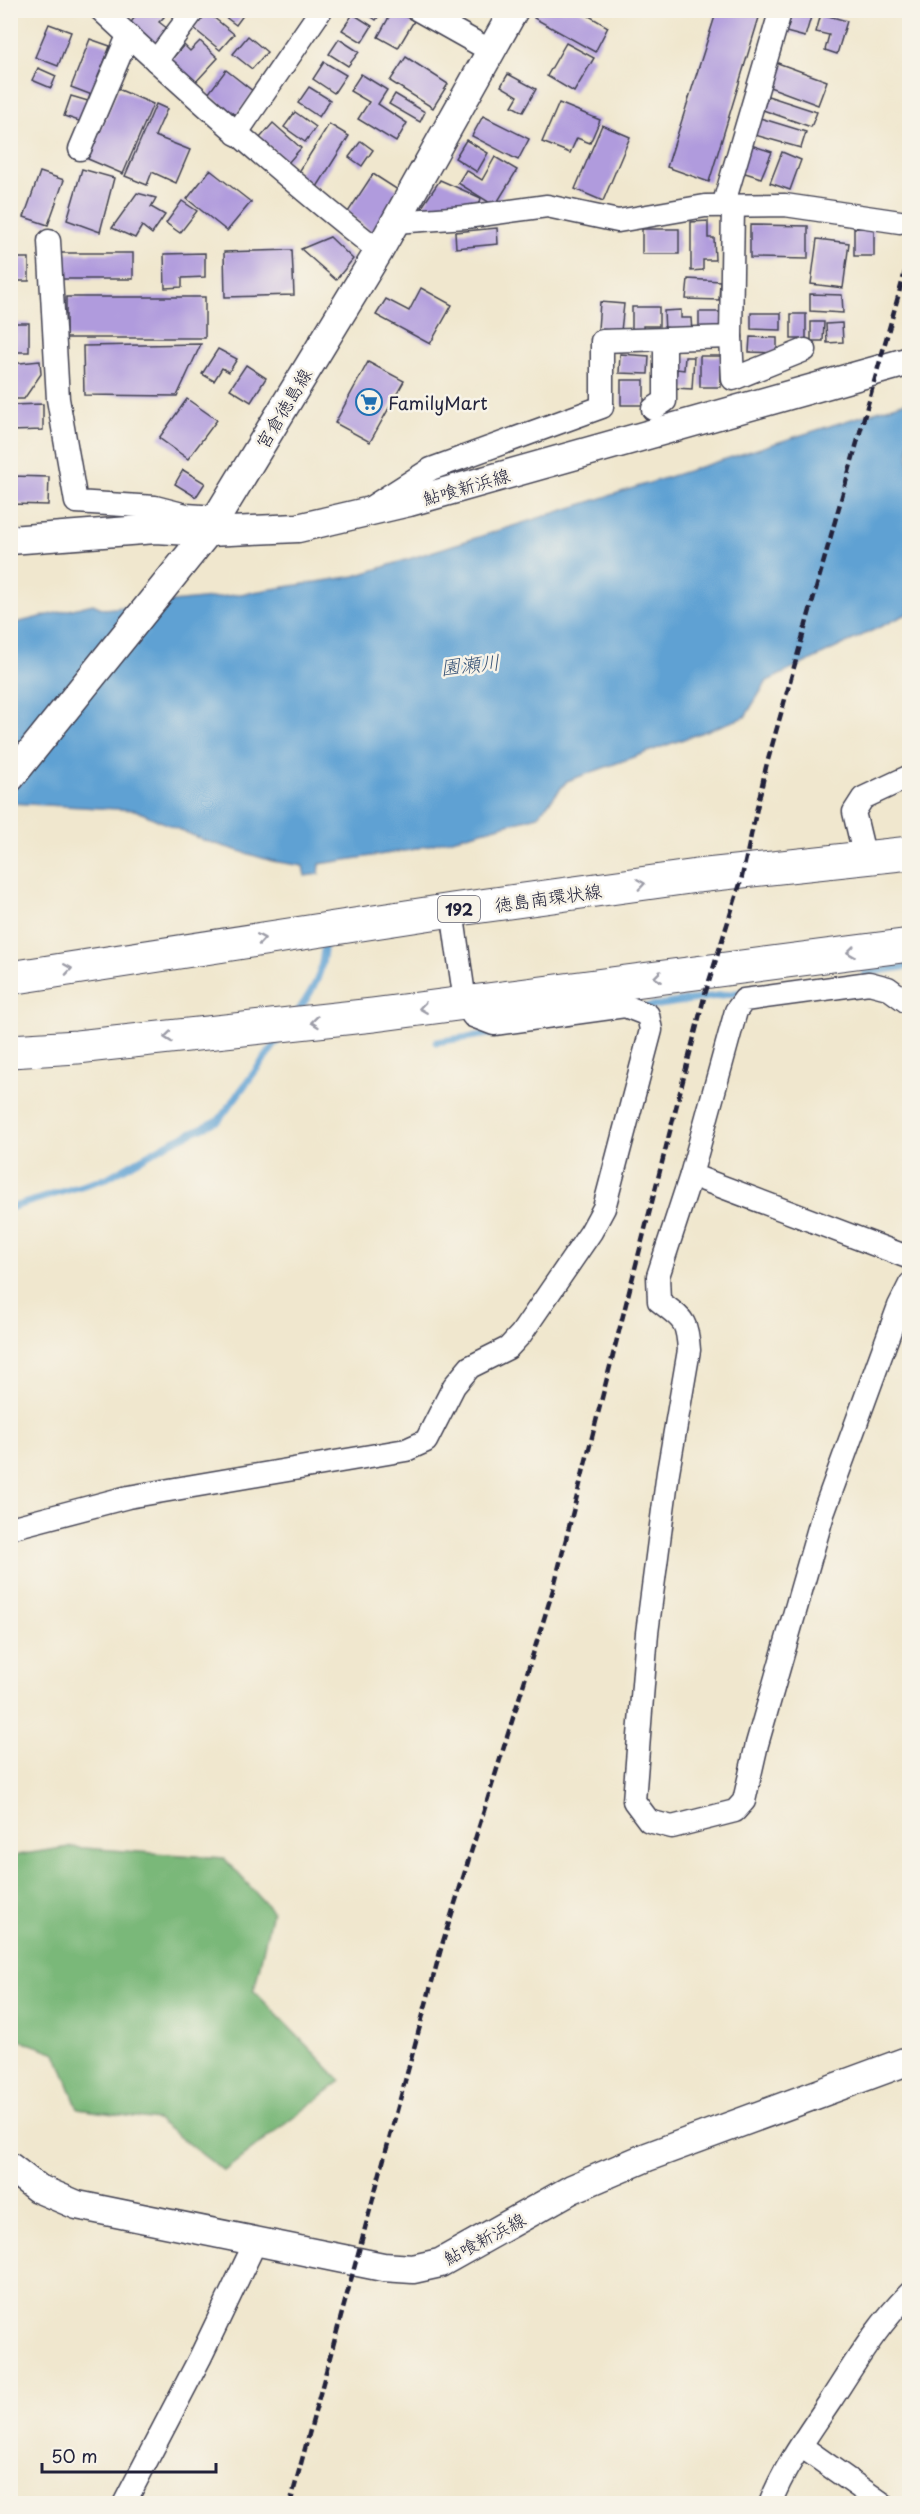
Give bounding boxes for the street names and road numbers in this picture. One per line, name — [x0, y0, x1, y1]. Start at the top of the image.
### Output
street label: 宮倉徳島線 — [248, 362, 318, 454]
street label: 鮎喰新浜線 — [419, 461, 513, 511]
street label: 徳島南環状線 — [493, 876, 603, 918]
road number: 192 — [438, 896, 480, 922]
street label: 鮎喰新浜線 — [438, 2205, 530, 2271]

